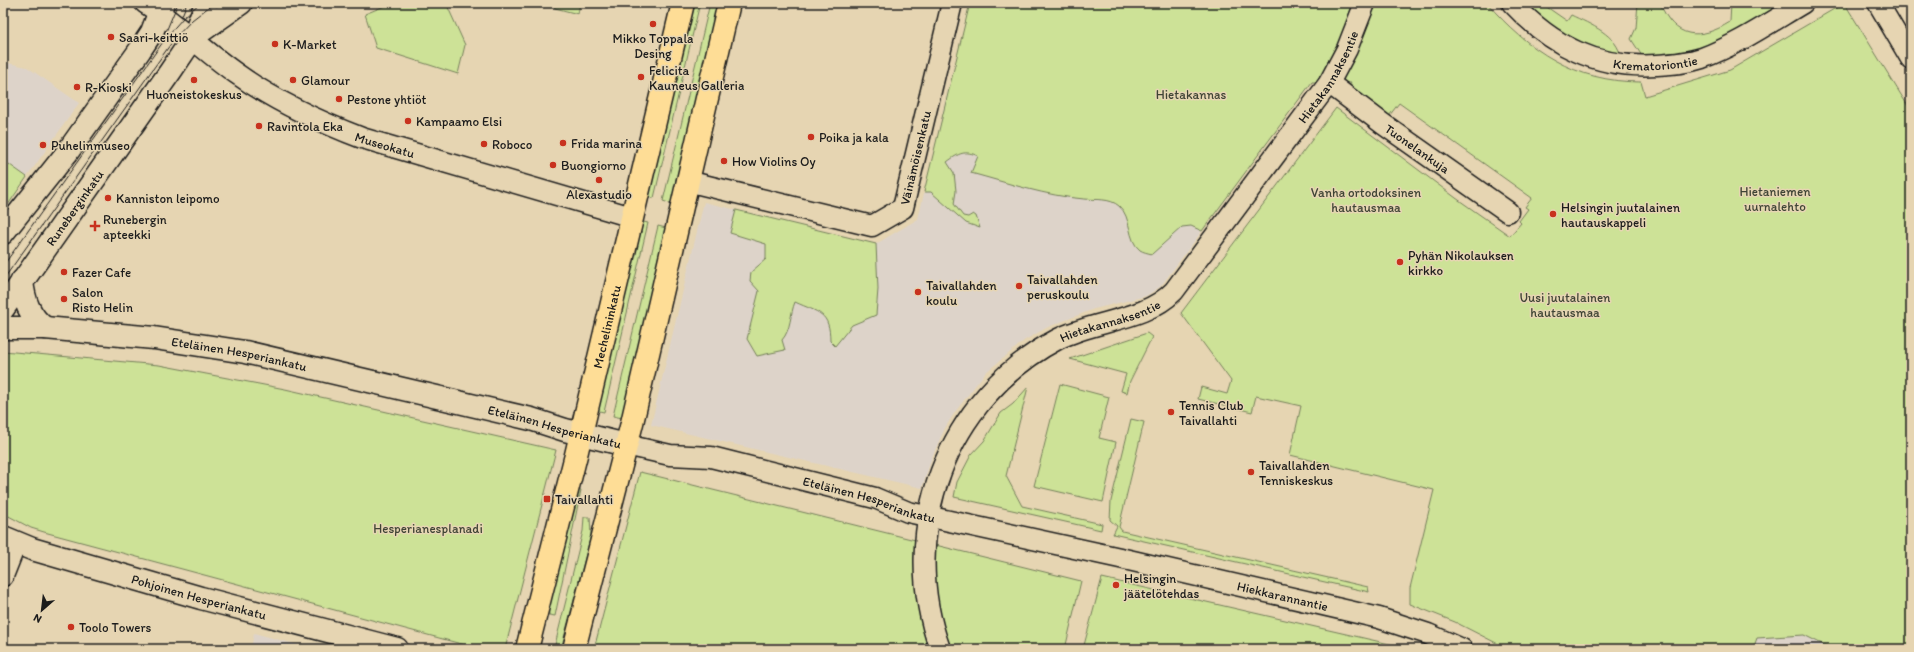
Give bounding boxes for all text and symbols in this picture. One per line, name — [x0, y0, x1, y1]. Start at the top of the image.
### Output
marker: Mikko Toppala Desing — [648, 19, 658, 29]
street label: Hietakannaksentie — [1295, 29, 1361, 126]
place label: Saari-keittiö — [119, 30, 189, 45]
place label: Mikko Toppala Desing — [613, 31, 694, 61]
marker: Saari-keittiö — [106, 32, 116, 42]
place label: K-Market — [283, 37, 337, 52]
marker: K-Market — [270, 39, 280, 49]
street label: Krematoriontie — [1612, 53, 1699, 74]
place label: Felicita Kauneus Galleria — [649, 63, 745, 93]
marker: Felicita Kauneus Galleria — [636, 72, 646, 82]
place label: Glamour — [301, 73, 351, 88]
marker: Huoneistokeskus — [189, 75, 199, 85]
marker: Glamour — [288, 75, 298, 85]
place label: R-Kioski — [85, 80, 132, 95]
marker: R-Kioski — [72, 82, 82, 92]
place label: Huoneistokeskus — [146, 87, 242, 102]
park label: Hietakannas — [1156, 87, 1226, 102]
place label: Pestone yhtiöt — [347, 92, 427, 107]
marker: Pestone yhtiöt — [334, 94, 344, 104]
street label: Väinämöisenkatu — [897, 109, 934, 207]
place label: Kampaamo Elsi — [416, 114, 502, 129]
marker: Kampaamo Elsi — [403, 116, 413, 126]
place label: Ravintola Eka — [267, 119, 344, 134]
marker: Ravintola Eka — [254, 121, 264, 131]
street label: Tuonelankuja — [1382, 121, 1453, 177]
street label: Museokatu — [353, 129, 416, 161]
place label: Poika ja kala — [819, 130, 889, 145]
marker: Poika ja kala — [806, 132, 816, 142]
place label: Frida marina — [571, 136, 642, 151]
place label: Roboco — [492, 137, 533, 152]
place label: Puhelinmuseo — [51, 138, 130, 153]
marker: Frida marina — [558, 138, 568, 148]
marker: Roboco — [479, 139, 489, 149]
marker: Puhelinmuseo — [38, 140, 48, 150]
place label: How Violins Oy — [732, 154, 816, 169]
marker: How Violins Oy — [719, 156, 729, 166]
place label: Buongiorno — [561, 158, 627, 173]
marker: Buongiorno — [548, 160, 558, 170]
street label: Runeberginkatu — [43, 167, 107, 249]
marker: Alexastudio — [594, 175, 604, 185]
park label: Hietaniemen uurnalehto — [1739, 184, 1811, 214]
park label: Vanha ortodoksinen hautausmaa — [1311, 185, 1422, 215]
place label: Alexastudio — [566, 187, 632, 202]
place label: Kanniston leipomo — [116, 191, 220, 206]
marker: Kanniston leipomo — [103, 193, 113, 203]
place label: Helsingin juutalainen hautauskappeli — [1561, 200, 1681, 230]
marker: Helsingin juutalainen hautauskappeli — [1548, 209, 1558, 219]
place label: Runebergin apteekki — [103, 212, 167, 242]
marker: Runebergin apteekki — [90, 221, 100, 231]
place label: Pyhän Nikolauksen kirkko — [1408, 248, 1514, 278]
marker: Pyhän Nikolauksen kirkko — [1395, 257, 1405, 267]
place label: Fazer Cafe — [72, 265, 131, 280]
marker: Fazer Cafe — [59, 267, 69, 277]
place label: Taivallahden peruskoulu — [1027, 272, 1098, 302]
place label: Taivallahden koulu — [926, 278, 997, 308]
marker: Taivallahden peruskoulu — [1014, 281, 1024, 291]
street label: Mechelininkatu — [590, 284, 624, 370]
place label: Salon Risto Helin — [72, 285, 134, 315]
marker: Taivallahden koulu — [913, 287, 923, 297]
park label: Uusi juutalainen hautausmaa — [1520, 290, 1611, 320]
marker: Salon Risto Helin — [59, 294, 69, 304]
street label: Hietakannaksentie — [1057, 297, 1163, 345]
street label: Eteläinen Hesperiankatu — [170, 334, 308, 374]
place label: Tennis Club Taivallahti — [1179, 398, 1244, 428]
street label: Eteläinen Hesperiankatu — [486, 402, 623, 452]
marker: Tennis Club Taivallahti — [1166, 407, 1176, 417]
place label: Taivallahden Tenniskeskus — [1259, 458, 1333, 488]
marker: Taivallahden Tenniskeskus — [1246, 467, 1256, 477]
street label: Eteläinen Hesperiankatu — [801, 473, 937, 526]
place label: Taivallahti — [555, 492, 613, 507]
marker: Taivallahti — [542, 494, 552, 504]
park label: Hesperianesplanadi — [373, 521, 483, 536]
street label: Pohjoinen Hesperiankatu — [130, 571, 268, 623]
place label: Helsingin jäätelötehdas — [1123, 571, 1200, 601]
street label: Hiekkarannantie — [1236, 578, 1330, 614]
marker: Helsingin jäätelötehdas — [1111, 580, 1121, 590]
north arrow — [22, 590, 62, 630]
text: N — [31, 611, 44, 626]
place label: Toolo Towers — [79, 620, 152, 635]
marker: Toolo Towers — [66, 622, 76, 632]

